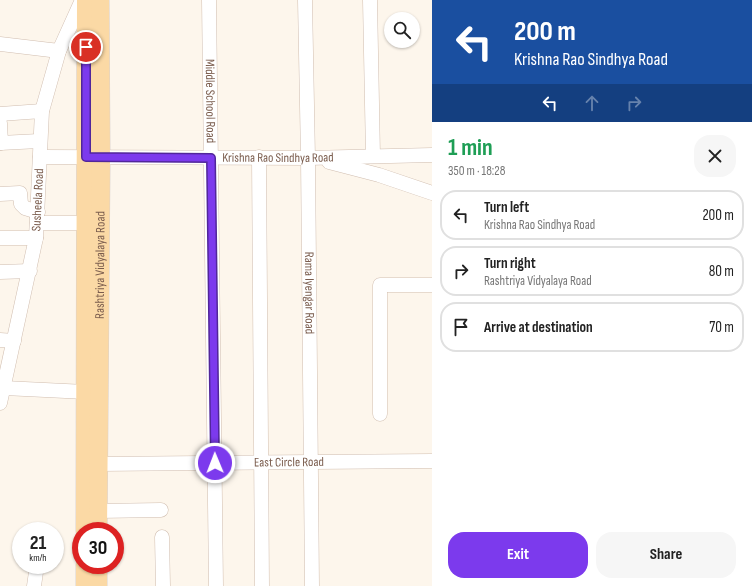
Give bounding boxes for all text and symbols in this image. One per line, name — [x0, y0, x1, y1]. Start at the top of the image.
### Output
map controls — [384, 12, 420, 48]
button: search — [384, 12, 420, 48]
text: 200 m — [514, 15, 576, 48]
icon: left — [448, 16, 500, 68]
pin — [69, 30, 103, 64]
icon: arrive — [75, 36, 97, 58]
text: Krishna Rao Sindhya Road — [514, 49, 668, 70]
street label: Middle School Road — [202, 59, 219, 143]
icon: left — [539, 92, 561, 114]
icon: ahead — [581, 92, 603, 114]
icon: right — [623, 92, 645, 114]
text: 1 min — [448, 133, 493, 162]
button: close — [694, 135, 736, 177]
street label: Krishna Rao Sindhya Road — [222, 149, 334, 166]
text: 350 m · 18:28 — [448, 163, 505, 179]
street label: Susheela Road — [28, 168, 47, 232]
text: Turn left — [484, 198, 529, 217]
icon: left — [450, 204, 472, 226]
text: 200 m — [702, 206, 734, 225]
street label: Rashtriya Vidyalaya Road — [92, 211, 109, 319]
text: Krishna Rao Sindhya Road — [484, 217, 595, 233]
street label: Rama Iyengar Road — [301, 252, 318, 334]
text: Turn right — [484, 254, 536, 273]
icon: right — [450, 260, 472, 282]
text: 80 m — [709, 262, 734, 281]
text: Rashtriya Vidyalaya Road — [484, 273, 592, 289]
icon: arrive — [450, 316, 472, 338]
text: Arrive at destination — [484, 318, 593, 337]
text: 70 m — [709, 318, 734, 337]
position arrow — [194, 442, 236, 484]
street label: East Circle Road — [254, 454, 324, 471]
speed limit sign: 30 — [72, 522, 124, 574]
text: 21 — [30, 531, 46, 555]
button: Exit — [448, 532, 588, 578]
button: Share — [596, 532, 736, 578]
text: km/h — [29, 552, 47, 564]

